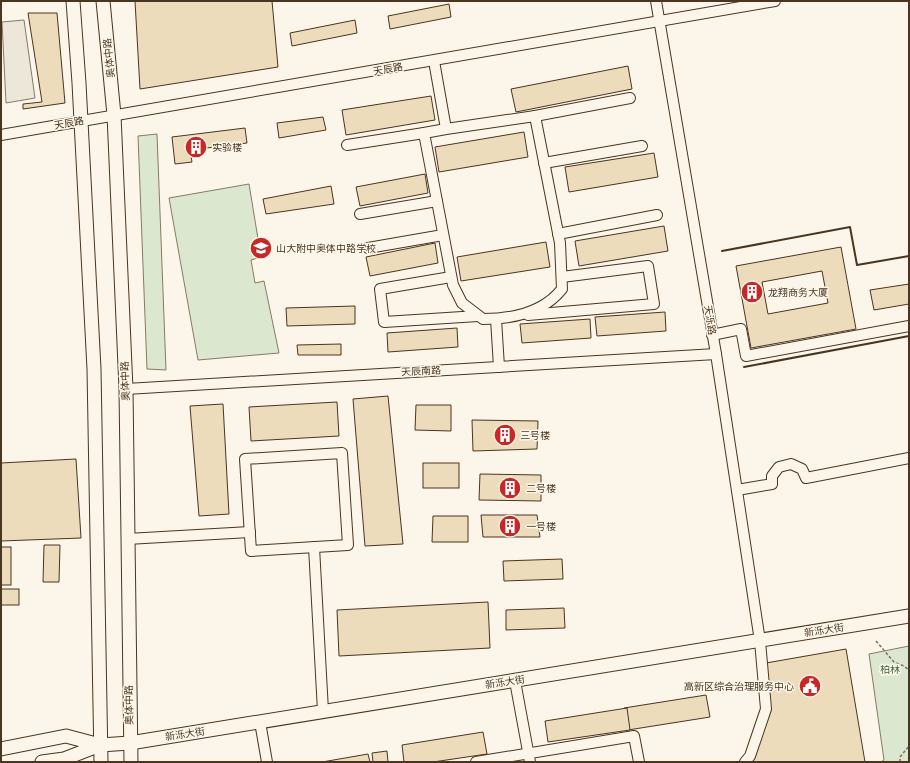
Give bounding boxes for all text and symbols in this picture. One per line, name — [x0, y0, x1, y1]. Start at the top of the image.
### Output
street label: 奥体中路 — [99, 37, 119, 79]
street label: 天辰路 — [372, 59, 404, 79]
street label: 天辰路 — [53, 113, 85, 133]
building icon: 实验楼 — [183, 134, 209, 160]
place label: 实验楼 — [212, 140, 242, 155]
school or university icon: 山大附中奥体中路学校 — [248, 235, 274, 261]
place label: 山大附中奥体中路学校 — [276, 241, 376, 256]
building icon: 龙翔商务大厦 — [739, 279, 765, 305]
place label: 龙翔商务大厦 — [768, 285, 828, 300]
street label: 天泺路 — [700, 304, 720, 336]
street label: 奥体中路 — [117, 361, 133, 401]
street label: 天辰南路 — [401, 362, 441, 380]
building icon: 三号楼 — [492, 422, 518, 448]
place label: 三号楼 — [520, 428, 550, 443]
building icon: 二号楼 — [497, 475, 523, 501]
place label: 二号楼 — [526, 481, 556, 496]
building icon: 一号楼 — [497, 513, 523, 539]
place label: 一号楼 — [526, 519, 556, 534]
street label: 新泺大街 — [803, 619, 845, 641]
park label: 柏林 — [880, 662, 900, 677]
street label: 新泺大街 — [484, 671, 526, 693]
public building icon: 高新区综合治理服务中心 — [797, 673, 823, 699]
place label: 高新区综合治理服务中心 — [684, 679, 794, 694]
street label: 奥体中路 — [121, 685, 137, 725]
street label: 新泺大街 — [164, 723, 206, 745]

